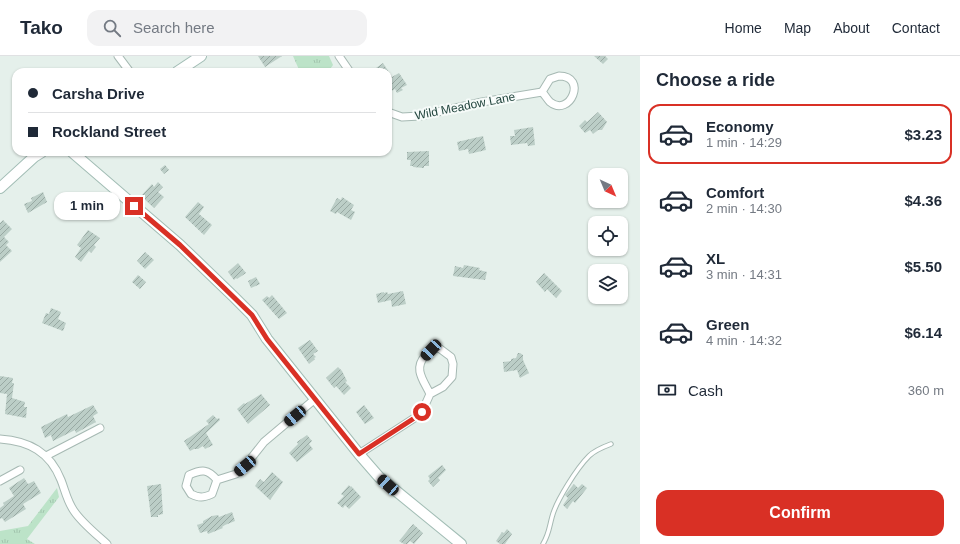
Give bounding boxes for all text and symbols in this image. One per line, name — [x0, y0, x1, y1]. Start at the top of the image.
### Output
search box — [87, 10, 367, 46]
text: Tako — [20, 17, 63, 38]
icon: search — [101, 17, 123, 39]
text: Search here — [133, 19, 215, 36]
text: Home — [725, 20, 762, 36]
text: Map — [784, 20, 811, 36]
text: About — [833, 20, 870, 36]
text: Contact — [892, 20, 940, 36]
text: Choose a ride — [656, 70, 775, 90]
text: Carsha Drive — [52, 85, 145, 102]
street label: Wild Meadow Lane — [414, 89, 517, 123]
icon: car — [658, 116, 694, 152]
text: Economy — [706, 118, 774, 135]
text: Rockland Street — [52, 123, 166, 140]
text: $3.23 — [904, 126, 942, 143]
text: 1 min · 14:29 — [706, 135, 782, 150]
north arrow — [588, 168, 628, 208]
map controls — [588, 168, 628, 304]
icon: car — [658, 182, 694, 218]
text: Comfort — [706, 184, 764, 201]
callout: 1 min — [54, 192, 120, 220]
text: $4.36 — [904, 192, 942, 209]
route end — [125, 197, 143, 215]
text: 1 min — [70, 198, 104, 213]
text: 2 min · 14:30 — [706, 201, 782, 216]
button: locate — [588, 216, 628, 256]
icon: car — [658, 248, 694, 284]
text: XL — [706, 250, 725, 267]
text: $5.50 — [904, 258, 942, 275]
button: layers — [588, 264, 628, 304]
text: 3 min · 14:31 — [706, 267, 782, 282]
icon: car — [658, 314, 694, 350]
text: Green — [706, 316, 749, 333]
text: $6.14 — [904, 324, 942, 341]
text: 4 min · 14:32 — [706, 333, 782, 348]
car — [418, 337, 444, 363]
icon: cash — [656, 379, 678, 401]
text: Cash — [688, 382, 723, 399]
text: 360 m — [908, 383, 944, 398]
route start — [413, 403, 431, 421]
car — [282, 404, 308, 428]
car — [232, 454, 258, 478]
car — [375, 473, 401, 497]
button: Confirm — [656, 490, 944, 536]

